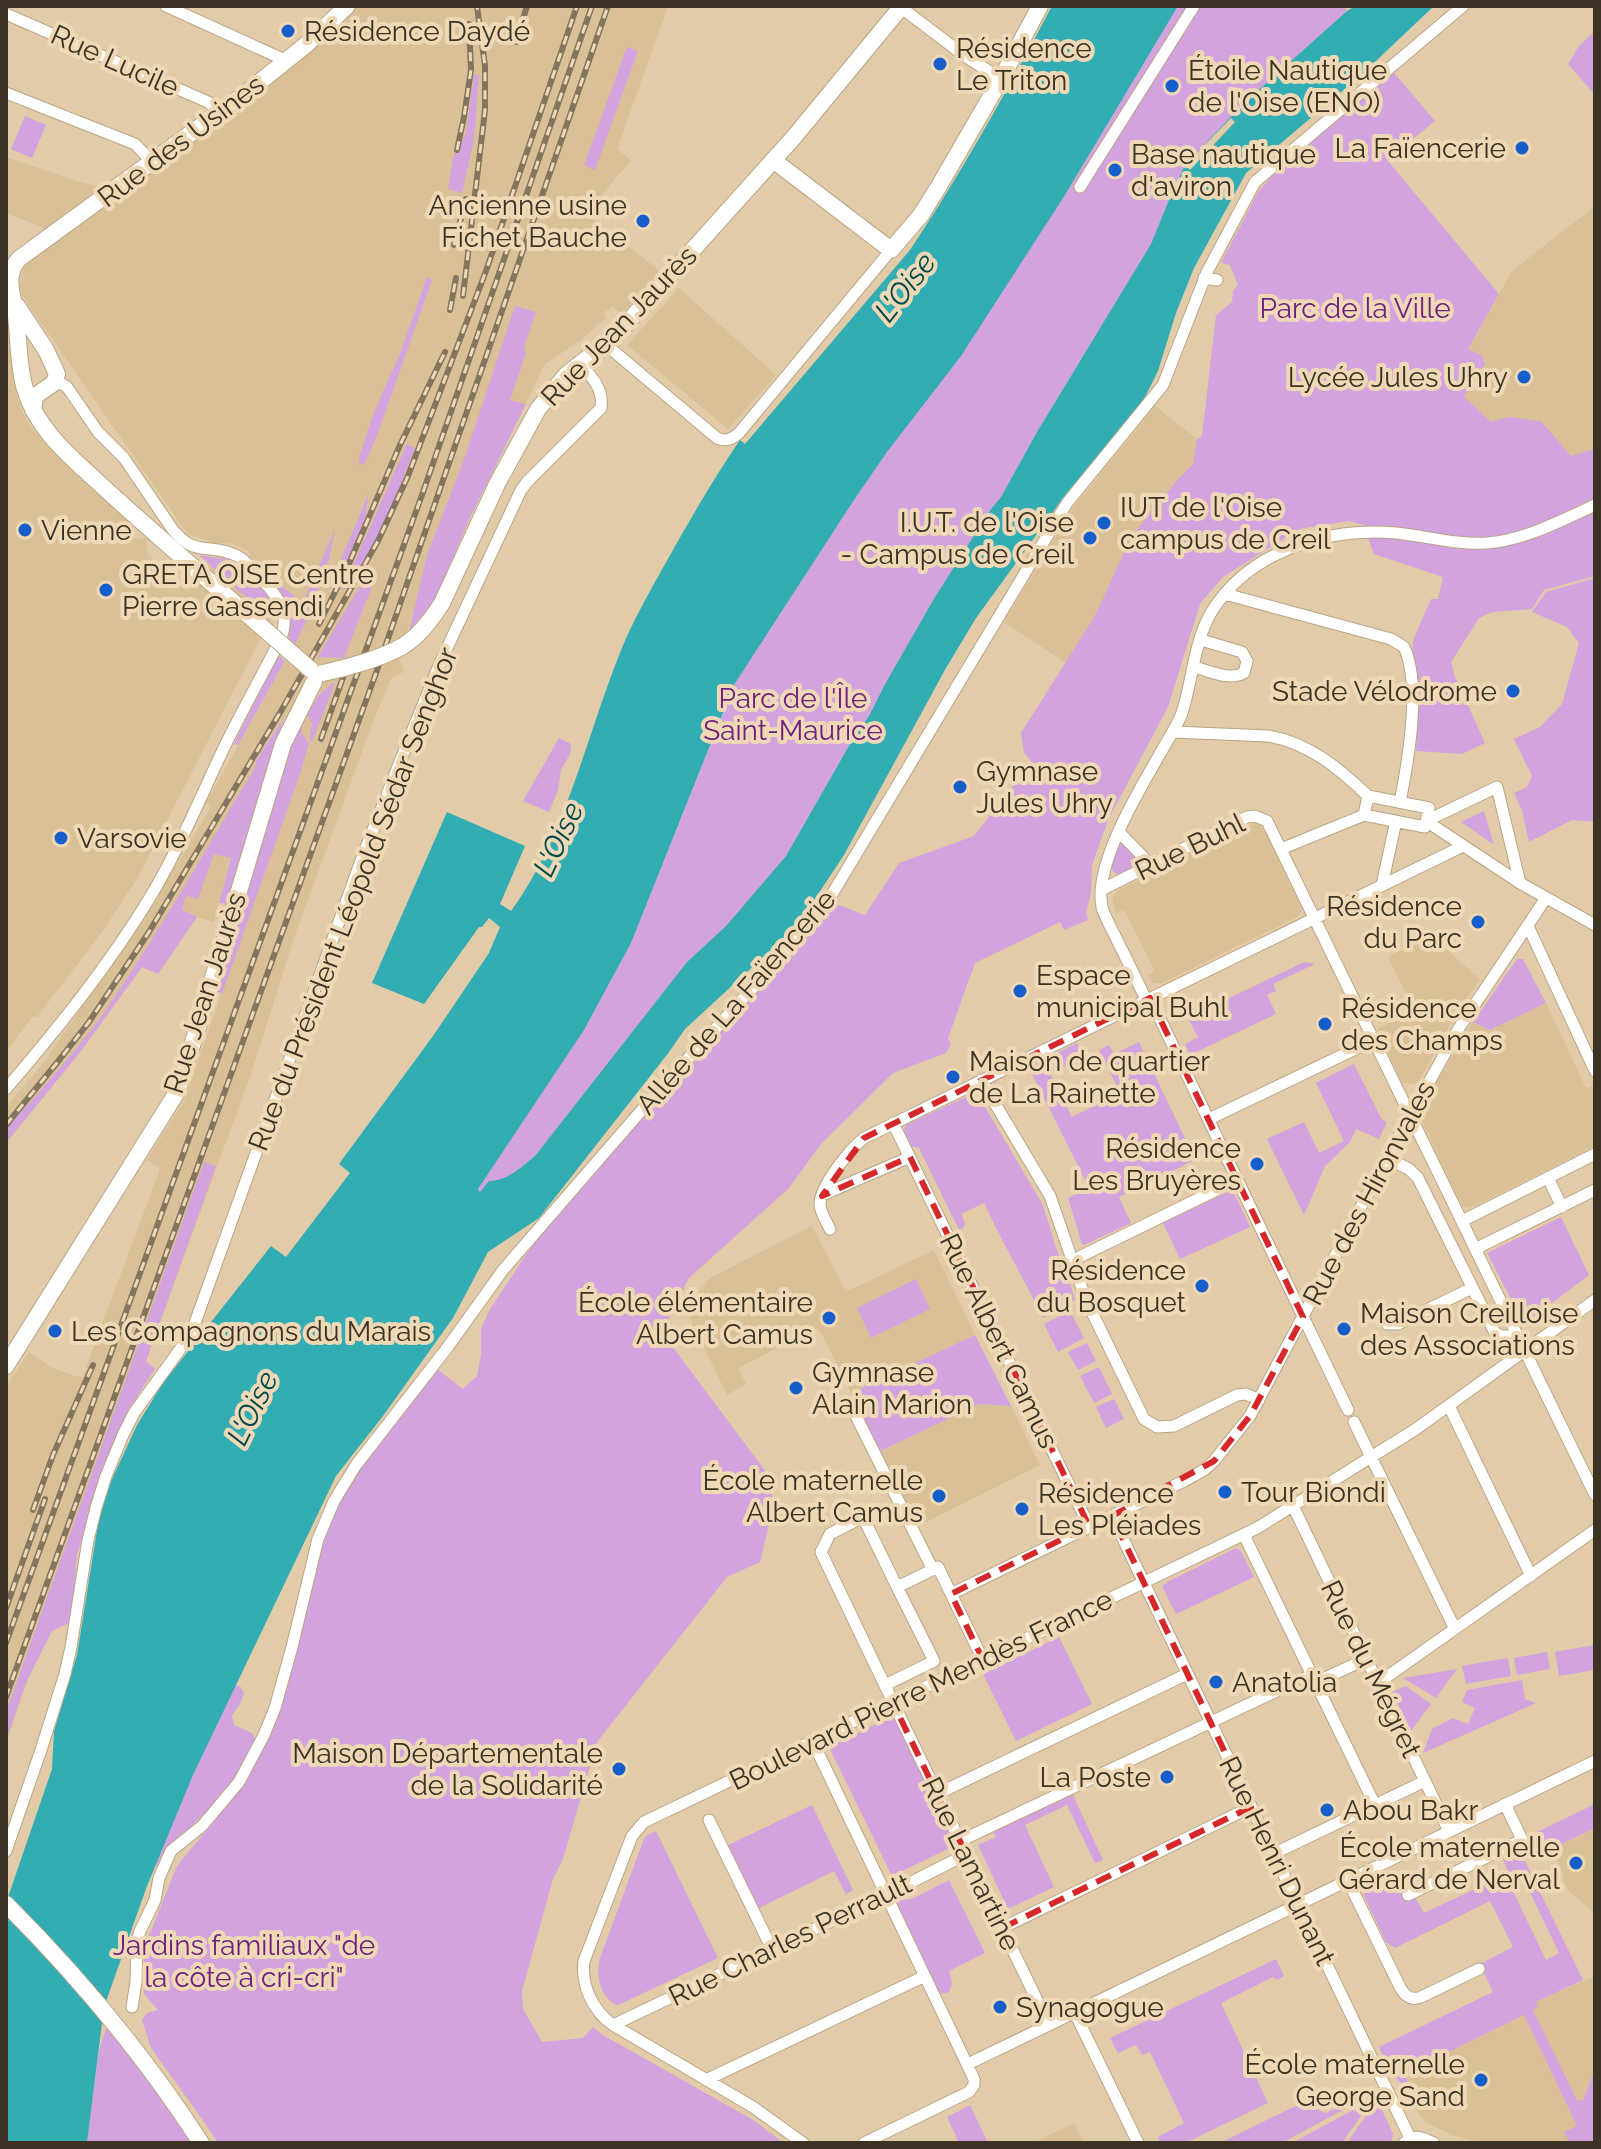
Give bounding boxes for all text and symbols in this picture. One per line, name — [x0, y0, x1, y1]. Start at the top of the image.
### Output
place label: Résidence Daydé — [304, 15, 530, 48]
street label: Rue Lucile — [46, 18, 184, 104]
marker: Résidence Daydé — [279, 22, 297, 40]
place label: Résidence Le Triton — [956, 32, 1092, 97]
place label: Étoile Nautique de l'Oise (ENO) — [1188, 54, 1387, 119]
marker: Résidence Le Triton — [931, 55, 949, 73]
street label: Rue des Usines — [91, 68, 271, 214]
marker: Étoile Nautique de l'Oise (ENO) — [1163, 77, 1181, 95]
place label: La Faïencerie — [1334, 132, 1506, 165]
place label: Base nautique d'aviron — [1131, 138, 1316, 203]
marker: La Faïencerie — [1513, 139, 1531, 157]
marker: Base nautique d'aviron — [1106, 161, 1124, 179]
place label: Ancienne usine Fichet Bauche — [429, 189, 627, 254]
marker: Ancienne usine Fichet Bauche — [634, 212, 652, 230]
street label: Rue Jean Jaurès — [534, 239, 704, 413]
water label: L'Oise — [867, 246, 943, 328]
park label: Parc de la Ville — [1259, 292, 1451, 325]
place label: Lycée Jules Uhry — [1288, 361, 1508, 394]
marker: Lycée Jules Uhry — [1515, 368, 1533, 386]
place label: IUT de l'Oise campus de Creil — [1120, 491, 1331, 556]
place label: I.U.T. de l'Oise - Campus de Creil — [841, 506, 1074, 571]
place label: Vienne — [41, 514, 132, 547]
marker: IUT de l'Oise campus de Creil — [1095, 514, 1113, 532]
marker: Vienne — [16, 521, 34, 539]
marker: I.U.T. de l'Oise - Campus de Creil — [1081, 529, 1099, 547]
place label: GRETA OISE Centre Pierre Gassendi — [122, 558, 374, 623]
marker: GRETA OISE Centre Pierre Gassendi — [97, 581, 115, 599]
street label: Rue du Président Léopold Sédar Senghor — [241, 643, 465, 1155]
place label: Stade Vélodrome — [1272, 675, 1497, 708]
park label: Parc de l'Île Saint-Maurice — [703, 682, 883, 747]
marker: Stade Vélodrome — [1504, 682, 1522, 700]
place label: Gymnase Jules Uhry — [976, 755, 1113, 820]
marker: Gymnase Jules Uhry — [951, 778, 969, 796]
water label: L'Oise — [526, 796, 590, 882]
street label: Rue Buhl — [1130, 806, 1250, 888]
place label: Varsovie — [77, 822, 187, 855]
marker: Varsovie — [52, 829, 70, 847]
street label: Allée de La Faïencerie — [629, 883, 843, 1121]
street label: Rue Jean Jaurès — [157, 888, 253, 1098]
place label: Résidence du Parc — [1326, 890, 1462, 955]
marker: Résidence du Parc — [1469, 913, 1487, 931]
place label: Espace municipal Buhl — [1036, 959, 1228, 1024]
marker: Espace municipal Buhl — [1011, 982, 1029, 1000]
place label: Résidence des Champs — [1341, 992, 1503, 1057]
marker: Résidence des Champs — [1316, 1015, 1334, 1033]
place label: Maison de quartier de La Rainette — [969, 1045, 1210, 1110]
marker: Maison de quartier de La Rainette — [944, 1068, 962, 1086]
street label: Rue des Hironvales — [1296, 1075, 1442, 1311]
place label: Résidence Les Bruyères — [1072, 1132, 1241, 1197]
marker: Résidence Les Bruyères — [1248, 1155, 1266, 1173]
street label: Rue Albert Camus — [933, 1228, 1065, 1454]
place label: Résidence du Bosquet — [1036, 1254, 1187, 1319]
marker: Résidence du Bosquet — [1193, 1277, 1211, 1295]
place label: École élémentaire Albert Camus — [578, 1286, 813, 1351]
place label: Maison Creilloise des Associations — [1360, 1297, 1579, 1362]
marker: École élémentaire Albert Camus — [820, 1309, 838, 1327]
place label: Les Compagnons du Marais — [71, 1315, 431, 1348]
marker: Maison Creilloise des Associations — [1335, 1320, 1353, 1338]
marker: Les Compagnons du Marais — [46, 1322, 64, 1340]
place label: Gymnase Alain Marion — [812, 1356, 972, 1421]
water label: L'Oise — [219, 1365, 285, 1451]
marker: Gymnase Alain Marion — [787, 1379, 805, 1397]
place label: École maternelle Albert Camus — [703, 1464, 923, 1529]
place label: Tour Biondi — [1241, 1476, 1386, 1509]
place label: Résidence Les Pléiades — [1038, 1477, 1201, 1542]
marker: Tour Biondi — [1216, 1483, 1234, 1501]
marker: École maternelle Albert Camus — [930, 1487, 948, 1505]
marker: Résidence Les Pléiades — [1013, 1500, 1031, 1518]
street label: Rue du Mégret — [1314, 1575, 1428, 1763]
street label: Boulevard Pierre Mendès France — [724, 1583, 1118, 1797]
place label: Anatolia — [1232, 1666, 1337, 1699]
marker: Anatolia — [1207, 1673, 1225, 1691]
place label: Maison Départementale de la Solidarité — [292, 1737, 603, 1802]
street label: Rue Henri Dunant — [1212, 1751, 1342, 1971]
marker: Maison Départementale de la Solidarité — [610, 1760, 628, 1778]
place label: La Poste — [1039, 1761, 1151, 1794]
marker: La Poste — [1158, 1768, 1176, 1786]
street label: Rue Lamartine — [915, 1772, 1027, 1956]
place label: Abou Bakr — [1343, 1794, 1478, 1827]
marker: Abou Bakr — [1318, 1801, 1336, 1819]
place label: École maternelle Gérard de Nerval — [1338, 1831, 1560, 1896]
marker: École maternelle Gérard de Nerval — [1567, 1854, 1585, 1872]
street label: Rue Charles Perrault — [663, 1867, 917, 2013]
park label: Jardins familiaux "de la côte à cri-cri" — [113, 1929, 375, 1994]
place label: Synagogue — [1016, 1991, 1164, 2024]
marker: Synagogue — [991, 1998, 1009, 2016]
place label: École maternelle George Sand — [1245, 2048, 1465, 2113]
marker: École maternelle George Sand — [1472, 2071, 1490, 2089]

